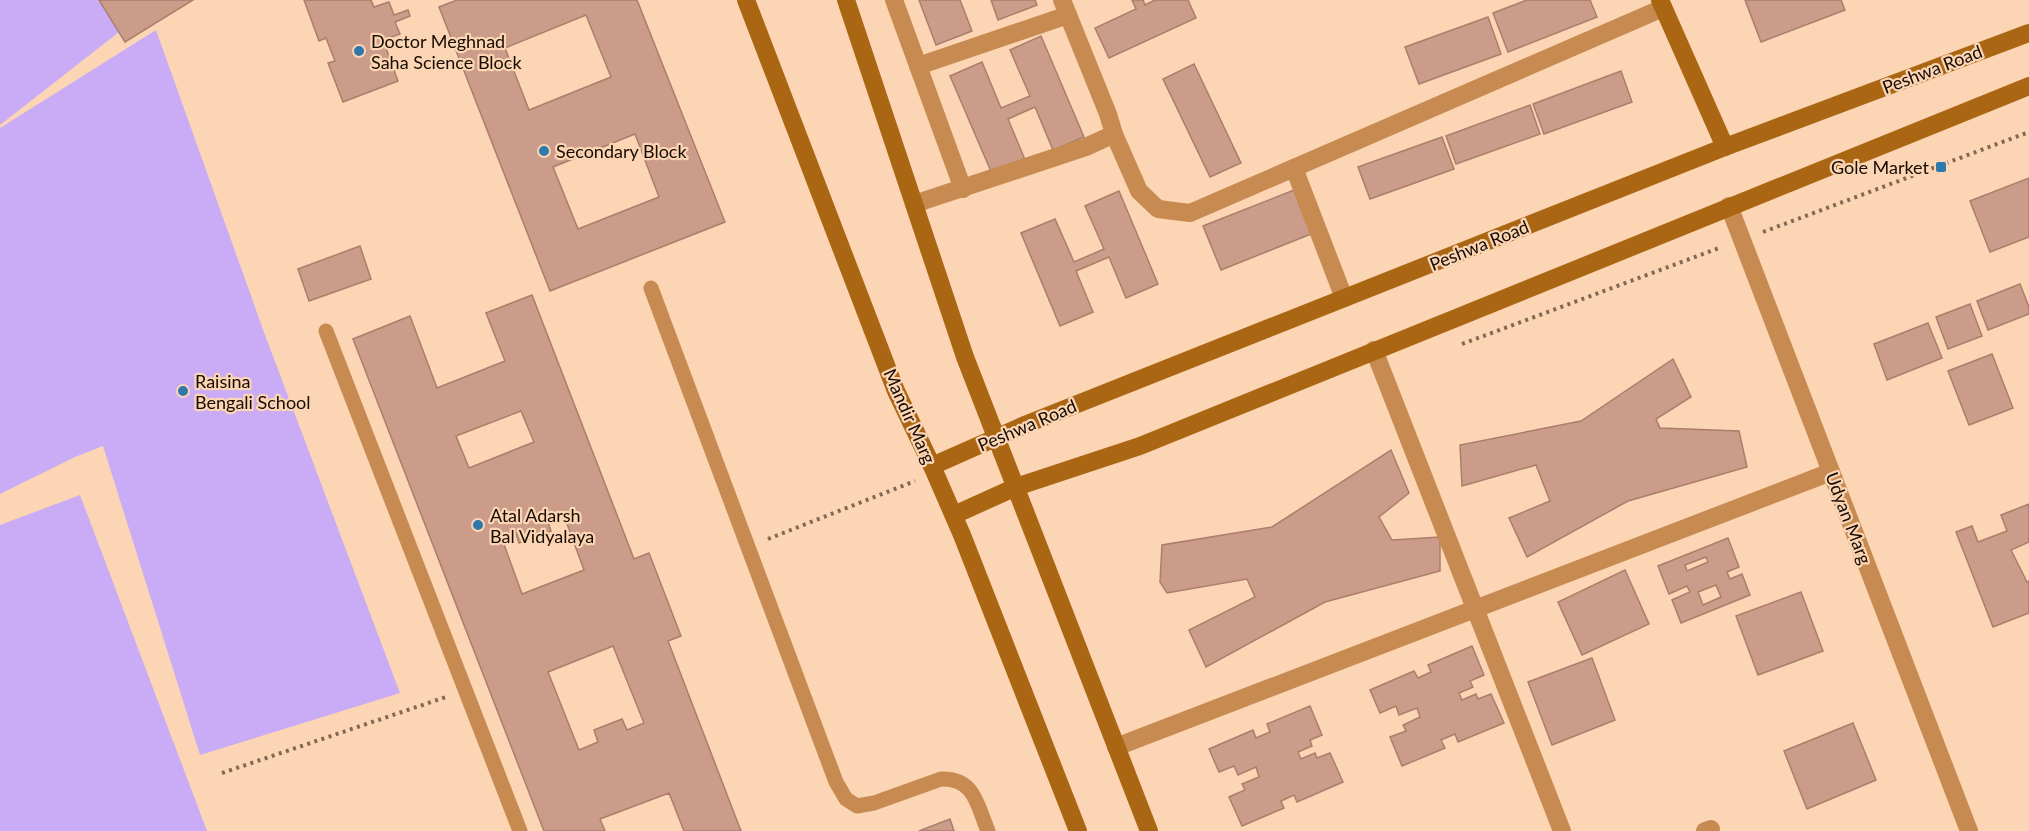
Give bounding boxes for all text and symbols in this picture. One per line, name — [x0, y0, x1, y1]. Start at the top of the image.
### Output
place label: Doctor Meghnad Saha Science Block — [371, 30, 522, 73]
street label: Peshwa Road — [1879, 40, 1985, 98]
marker: Doctor Meghnad Saha Science Block — [352, 44, 366, 58]
place label: Secondary Block — [556, 140, 687, 162]
marker: Secondary Block — [537, 144, 551, 158]
place label: Gole Market — [1831, 156, 1930, 178]
marker: Gole Market — [1934, 160, 1948, 174]
street label: Peshwa Road — [1426, 215, 1532, 275]
street label: Mandir Marg — [879, 365, 941, 467]
place label: Raisina Bengali School — [195, 370, 311, 413]
marker: Raisina Bengali School — [176, 384, 190, 398]
street label: Peshwa Road — [974, 394, 1080, 456]
street label: Udyan Marg — [1821, 469, 1877, 567]
place label: Atal Adarsh Bal Vidyalaya — [490, 504, 594, 547]
marker: Atal Adarsh Bal Vidyalaya — [471, 518, 485, 532]

